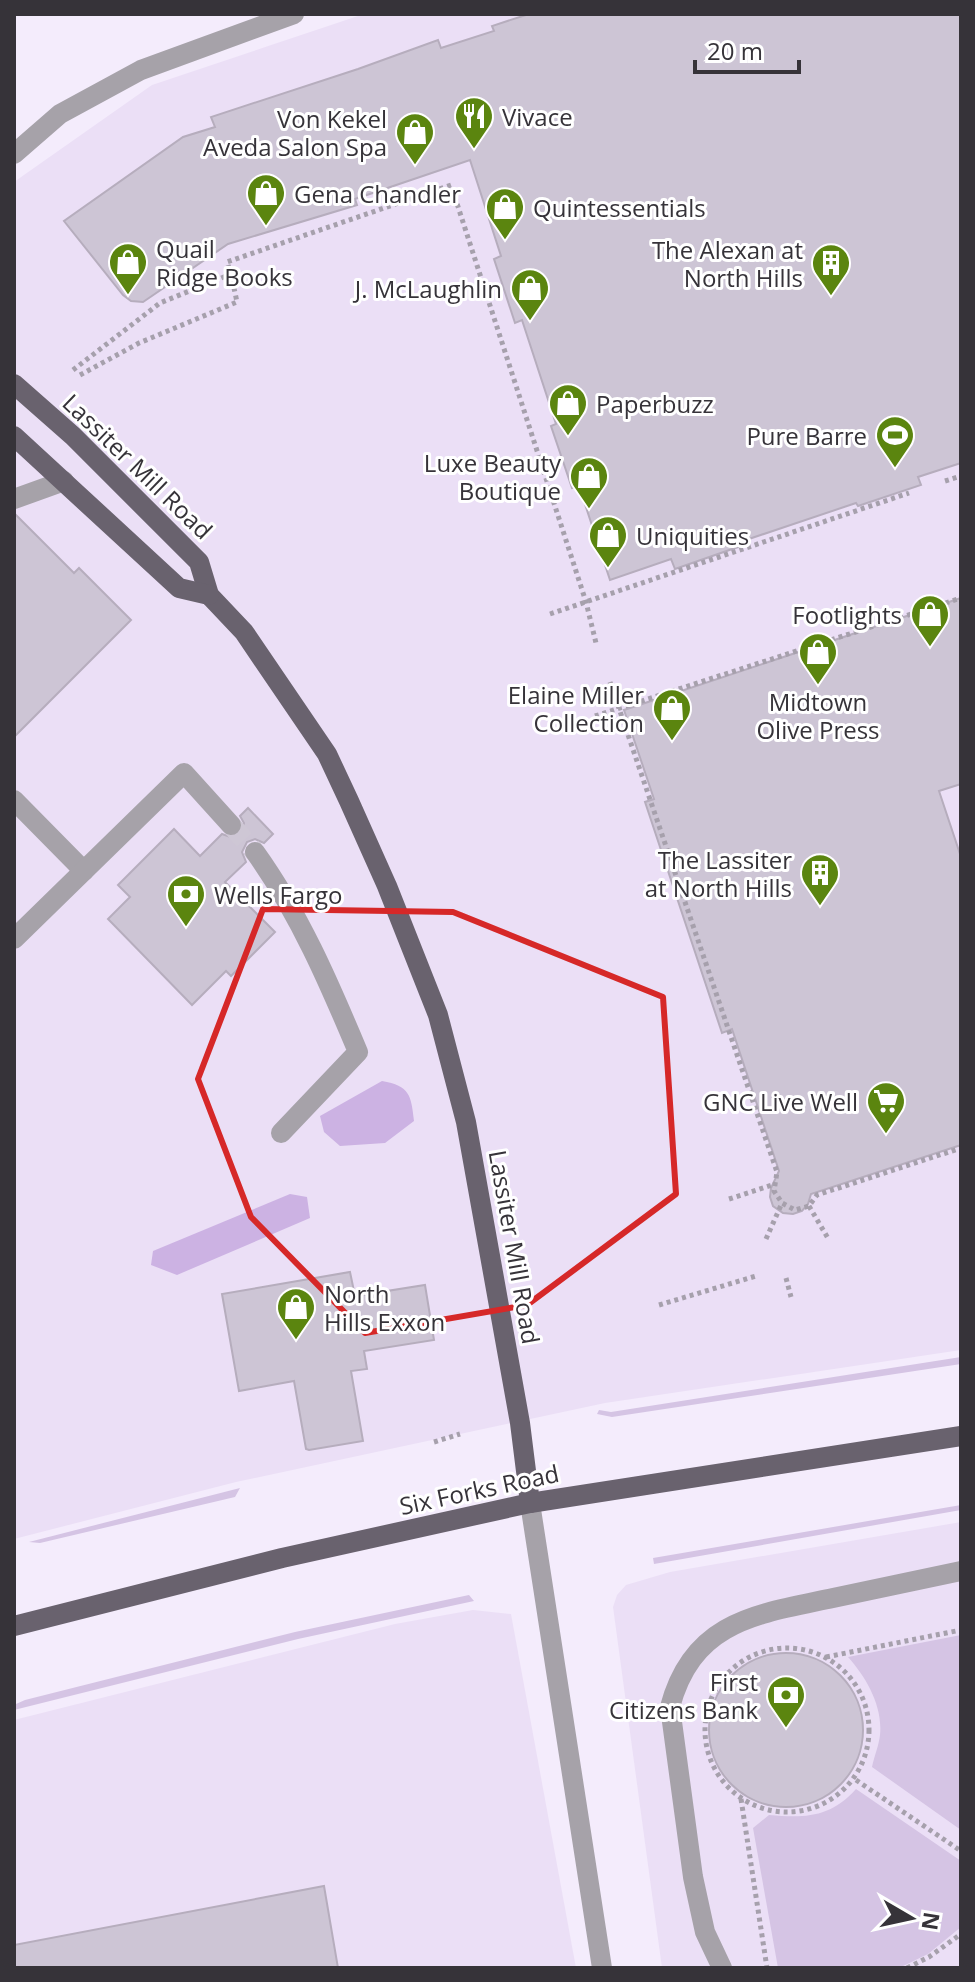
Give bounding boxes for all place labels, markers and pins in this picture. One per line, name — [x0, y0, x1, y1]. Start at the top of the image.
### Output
restaurant icon: Vivace — [453, 95, 495, 150]
place label: Vivace — [502, 100, 573, 133]
place label: Von Kekel Aveda Salon Spa — [203, 102, 387, 163]
shop icon: Von Kekel Aveda Salon Spa — [394, 111, 436, 166]
shop icon: Gena Chandler — [245, 172, 287, 227]
place label: Gena Chandler — [294, 177, 461, 210]
shop icon: Quintessentials — [484, 186, 526, 241]
place label: Quintessentials — [533, 191, 706, 224]
place label: Quail Ridge Books — [156, 232, 293, 293]
place label: The Alexan at North Hills — [652, 233, 803, 294]
shop icon: Quail Ridge Books — [107, 241, 149, 296]
building icon: The Alexan at North Hills — [810, 242, 852, 297]
shop icon: J. McLaughlin — [509, 267, 551, 322]
place label: J. McLaughlin — [353, 272, 502, 305]
shop icon: Paperbuzz — [547, 382, 589, 437]
place label: Paperbuzz — [596, 387, 714, 420]
sports icon: Pure Barre — [874, 414, 916, 469]
place label: Pure Barre — [746, 419, 867, 452]
place label: Luxe Beauty Boutique — [424, 446, 562, 507]
shop icon: Luxe Beauty Boutique — [568, 455, 610, 510]
shop icon: Uniquities — [587, 514, 629, 569]
place label: Uniquities — [636, 519, 749, 552]
shop icon: Footlights — [909, 593, 951, 648]
place label: Footlights — [792, 598, 902, 631]
shop icon: Midtown Olive Press — [797, 631, 839, 686]
place label: Elaine Miller Collection — [508, 678, 644, 739]
place label: Midtown Olive Press — [756, 685, 880, 746]
shop icon: Elaine Miller Collection — [651, 687, 693, 742]
place label: The Lassiter at North Hills — [645, 843, 792, 904]
building icon: The Lassiter at North Hills — [799, 852, 841, 907]
bank icon: Wells Fargo — [165, 873, 207, 928]
place label: Wells Fargo — [214, 878, 342, 911]
supermarket icon: GNC Live Well — [865, 1080, 907, 1135]
place label: GNC Live Well — [703, 1085, 858, 1118]
place label: North Hills Exxon — [324, 1277, 445, 1338]
shop icon: North Hills Exxon — [275, 1286, 317, 1341]
place label: First Citizens Bank — [609, 1665, 758, 1726]
bank icon: First Citizens Bank — [765, 1674, 807, 1729]

